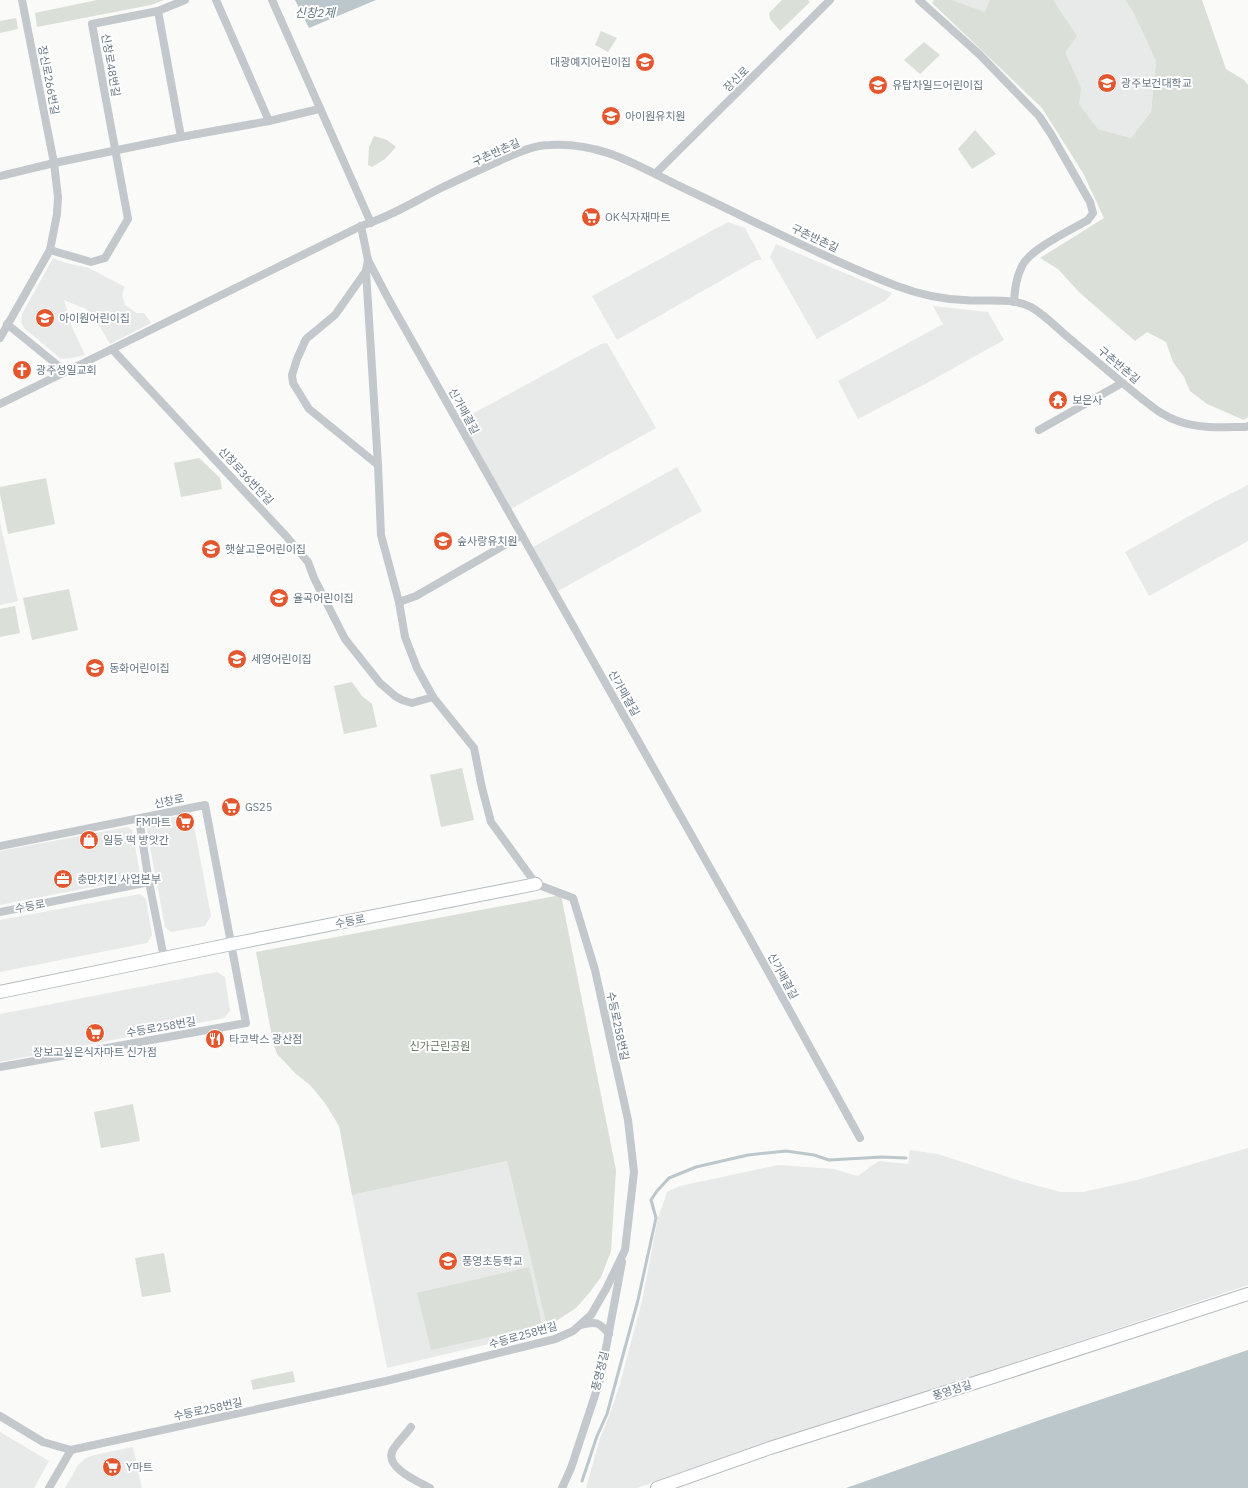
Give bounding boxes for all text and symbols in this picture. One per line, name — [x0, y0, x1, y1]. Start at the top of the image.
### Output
water label: 신창2제 — [295, 5, 337, 20]
street label: 신창로48번길 — [99, 32, 123, 98]
street label: 장신로266번길 — [35, 44, 63, 116]
school or university icon: 대광예지어린이집 — [634, 51, 656, 73]
place label: 대광예지어린이집 — [550, 55, 631, 69]
street label: 장신로 — [720, 63, 752, 95]
school or university icon: 광주보건대학교 — [1096, 72, 1118, 94]
school or university icon: 유탑차일드어린이집 — [867, 74, 889, 96]
place label: 광주보건대학교 — [1121, 76, 1192, 90]
place label: 유탑차일드어린이집 — [892, 78, 983, 92]
school or university icon: 아이원유치원 — [600, 105, 622, 127]
place label: 아이원유치원 — [625, 109, 686, 123]
street label: 구촌반촌길 — [470, 135, 522, 169]
supermarket icon: OK식자재마트 — [580, 206, 602, 228]
place label: OK식자재마트 — [605, 210, 670, 224]
street label: 구촌반촌길 — [789, 221, 841, 255]
school or university icon: 아이원어린이집 — [34, 307, 56, 329]
place label: 아이원어린이집 — [59, 311, 130, 325]
street label: 구촌반촌길 — [1095, 343, 1143, 387]
church icon: 광주성일교회 — [11, 359, 33, 381]
place label: 광주성일교회 — [36, 363, 97, 377]
street label: 신가매결길 — [446, 385, 482, 437]
temple icon: 보은사 — [1047, 389, 1069, 411]
place label: 보은사 — [1072, 393, 1102, 407]
street label: 신창로36번안길 — [216, 444, 276, 508]
school or university icon: 숲사랑유치원 — [432, 530, 454, 552]
place label: 숲사랑유치원 — [457, 534, 518, 548]
school or university icon: 햇살고은어린이집 — [200, 538, 222, 560]
place label: 햇살고은어린이집 — [225, 542, 306, 556]
school or university icon: 율곡어린이집 — [268, 587, 290, 609]
place label: 율곡어린이집 — [293, 591, 354, 605]
school or university icon: 세영어린이집 — [226, 648, 248, 670]
place label: 세영어린이집 — [251, 652, 312, 666]
school or university icon: 동화어린이집 — [84, 657, 106, 679]
place label: 동화어린이집 — [109, 661, 170, 675]
street label: 신가매결길 — [605, 668, 643, 718]
street label: 신창로 — [153, 791, 185, 811]
supermarket icon: GS25 — [220, 796, 242, 818]
place label: GS25 — [245, 800, 272, 814]
supermarket icon: FM마트 — [174, 811, 196, 833]
place label: FM마트 — [136, 815, 171, 829]
shop icon: 일등 떡 방앗간 — [78, 829, 100, 851]
place label: 일등 떡 방앗간 — [103, 833, 169, 847]
office icon: 충만치킨 사업본부 — [52, 868, 74, 890]
place label: 충만치킨 사업본부 — [77, 872, 161, 886]
street label: 수등로 — [14, 896, 46, 916]
street label: 수등로 — [334, 911, 366, 931]
street label: 신가매결길 — [765, 950, 801, 1002]
street label: 수등로258번길 — [604, 990, 632, 1062]
street label: 수등로258번길 — [125, 1014, 197, 1040]
supermarket icon: 장보고싶은식자마트 신가점 — [84, 1022, 106, 1044]
restaurant icon: 타코박스 광산점 — [204, 1028, 226, 1050]
place label: 타코박스 광산점 — [229, 1032, 302, 1046]
park label: 신가근린공원 — [410, 1039, 470, 1053]
place label: 장보고싶은식자마트 신가점 — [33, 1045, 157, 1059]
school or university icon: 풍영초등학교 — [437, 1250, 459, 1272]
place label: 풍영초등학교 — [462, 1254, 523, 1268]
street label: 수등로258번길 — [487, 1319, 559, 1351]
street label: 풍영정길 — [588, 1350, 612, 1392]
street label: 풍영정길 — [931, 1377, 973, 1403]
street label: 수등로258번길 — [172, 1395, 244, 1423]
supermarket icon: Y마트 — [101, 1456, 123, 1478]
place label: Y마트 — [126, 1460, 153, 1474]

